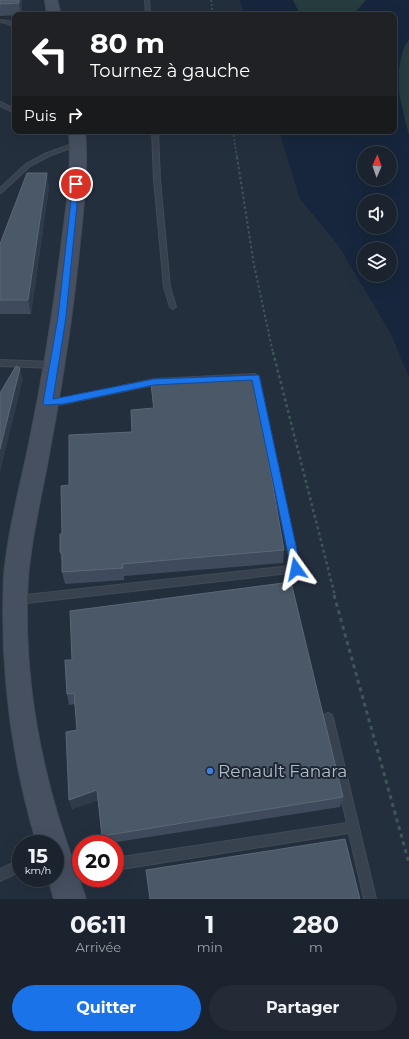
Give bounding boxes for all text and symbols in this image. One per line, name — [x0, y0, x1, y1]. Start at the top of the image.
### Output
text: 80 m — [90, 26, 165, 60]
icon: left — [24, 28, 76, 80]
text: Tournez à gauche — [90, 60, 250, 82]
icon: right — [64, 104, 86, 126]
text: Puis — [24, 106, 56, 125]
north arrow — [357, 146, 397, 186]
map controls — [357, 146, 397, 282]
pin — [59, 167, 93, 201]
icon: arrive — [65, 173, 87, 195]
button: sound — [357, 194, 397, 234]
button: layers — [357, 242, 397, 282]
position arrow — [275, 548, 317, 590]
place label: Renault Fanara — [218, 761, 347, 781]
marker: Renault Fanara — [205, 766, 215, 776]
speed limit sign: 20 — [72, 835, 124, 887]
text: 15 — [28, 844, 48, 868]
text: km/h — [25, 864, 51, 877]
text: 06:11 — [70, 910, 127, 939]
text: 1 — [205, 910, 214, 939]
text: 280 — [293, 910, 339, 939]
text: Arrivée — [76, 939, 121, 955]
text: min — [197, 939, 223, 955]
text: m — [309, 939, 323, 955]
button: Quitter — [12, 985, 201, 1031]
button: Partager — [209, 985, 397, 1031]

